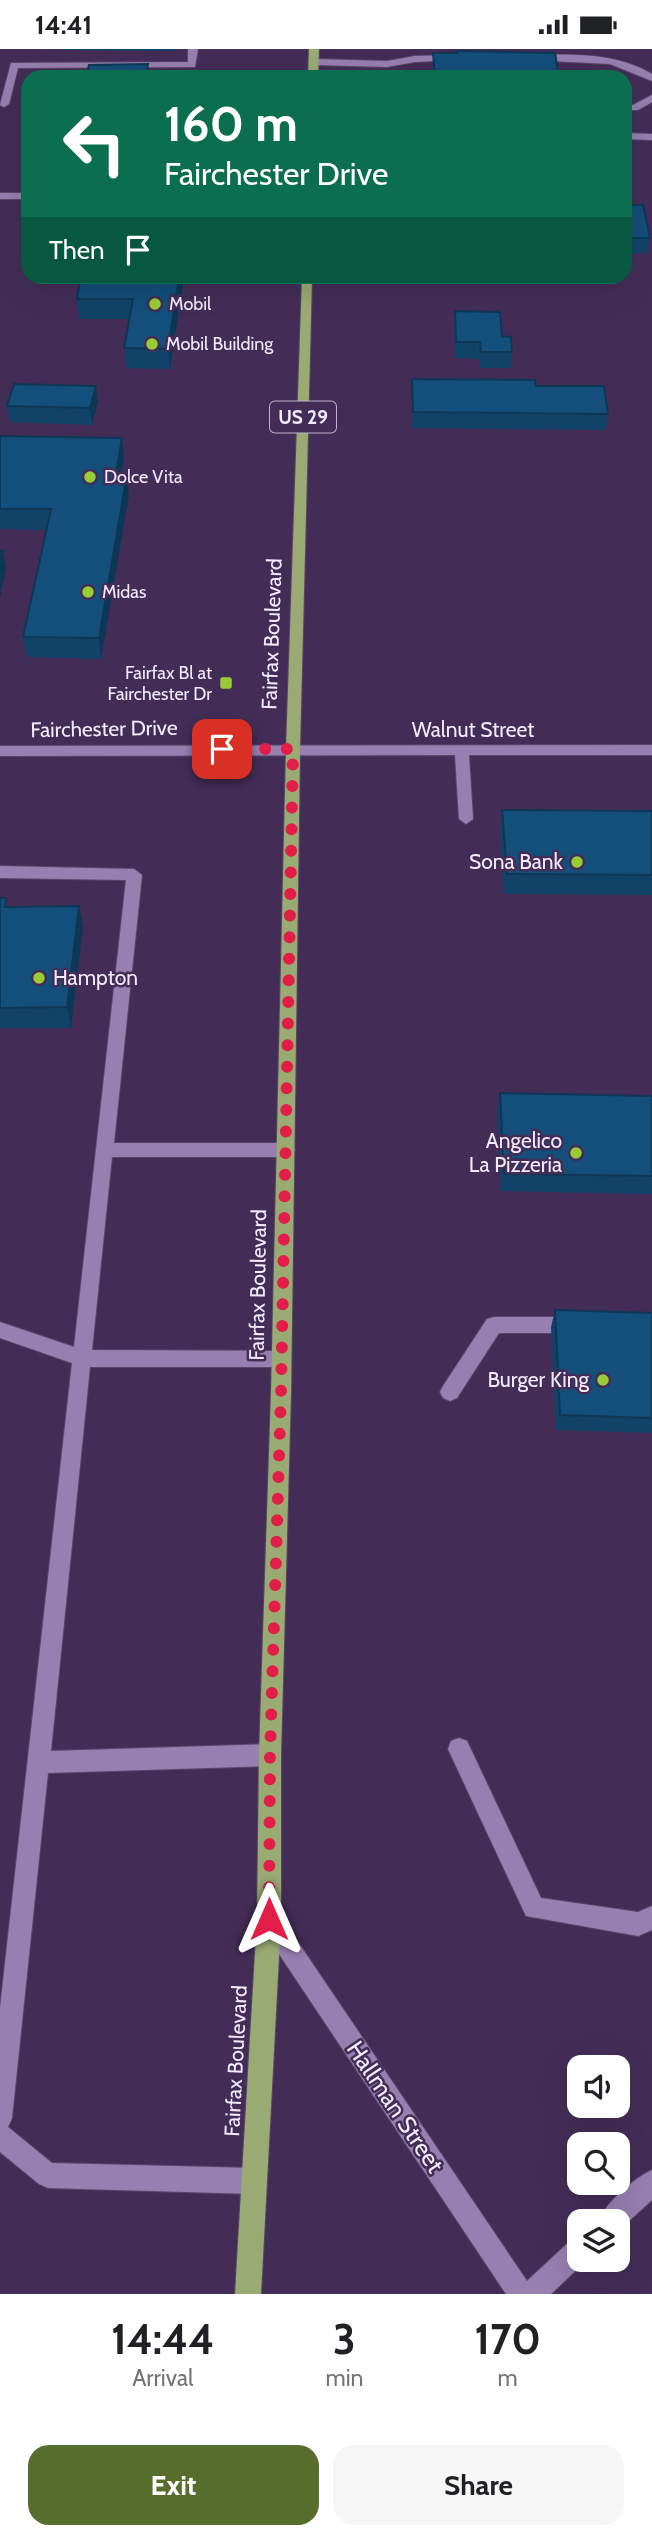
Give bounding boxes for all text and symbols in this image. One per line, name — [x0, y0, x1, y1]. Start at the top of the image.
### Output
text: 14:41 — [35, 9, 92, 41]
text: 160 m — [164, 94, 298, 153]
icon: left — [49, 98, 140, 189]
text: Fairchester Drive — [164, 154, 388, 193]
icon: arrive — [119, 231, 157, 269]
text: Then — [49, 234, 105, 266]
place label: Mobil — [169, 293, 212, 315]
marker: Mobil — [147, 296, 163, 312]
place label: Mobil Building — [166, 333, 274, 355]
marker: Mobil Building — [144, 336, 160, 352]
road number: US 29 — [270, 401, 336, 433]
place label: Dolce Vita — [104, 466, 183, 488]
marker: Dolce Vita — [82, 469, 98, 485]
street label: Fairfax Boulevard — [256, 558, 287, 710]
place label: Midas — [102, 581, 146, 603]
marker: Midas — [80, 584, 96, 600]
place label: Fairfax Bl at Fairchester Dr — [108, 662, 212, 705]
marker: Fairfax Bl at Fairchester Dr — [218, 675, 234, 691]
street label: Fairchester Drive — [30, 715, 178, 742]
street label: Walnut Street — [412, 717, 534, 742]
pin — [192, 719, 252, 779]
icon: arrive — [203, 730, 241, 768]
place label: Sona Bank — [469, 849, 564, 874]
marker: Sona Bank — [569, 854, 585, 870]
place label: Hampton — [53, 965, 138, 990]
marker: Hampton — [31, 970, 47, 986]
place label: Angelico La Pizzeria — [469, 1128, 562, 1177]
marker: Angelico La Pizzeria — [568, 1145, 584, 1161]
street label: Fairfax Boulevard — [244, 1209, 271, 1361]
place label: Burger King — [487, 1367, 590, 1392]
marker: Burger King — [595, 1372, 611, 1388]
position arrow — [232, 1882, 306, 1956]
street label: Fairfax Boulevard — [219, 1985, 252, 2137]
street label: Hallman Street — [341, 2035, 450, 2178]
map controls — [567, 2055, 630, 2272]
button: sound — [567, 2055, 630, 2118]
button: search — [567, 2132, 630, 2195]
button: layers — [567, 2209, 630, 2272]
text: 14:44 — [111, 2313, 214, 2365]
text: 3 — [333, 2313, 356, 2365]
text: 170 — [475, 2313, 541, 2365]
text: Arrival — [132, 2364, 193, 2392]
text: min — [325, 2364, 363, 2392]
text: m — [498, 2364, 518, 2392]
button: Exit — [28, 2445, 319, 2525]
button: Share — [333, 2445, 624, 2525]

